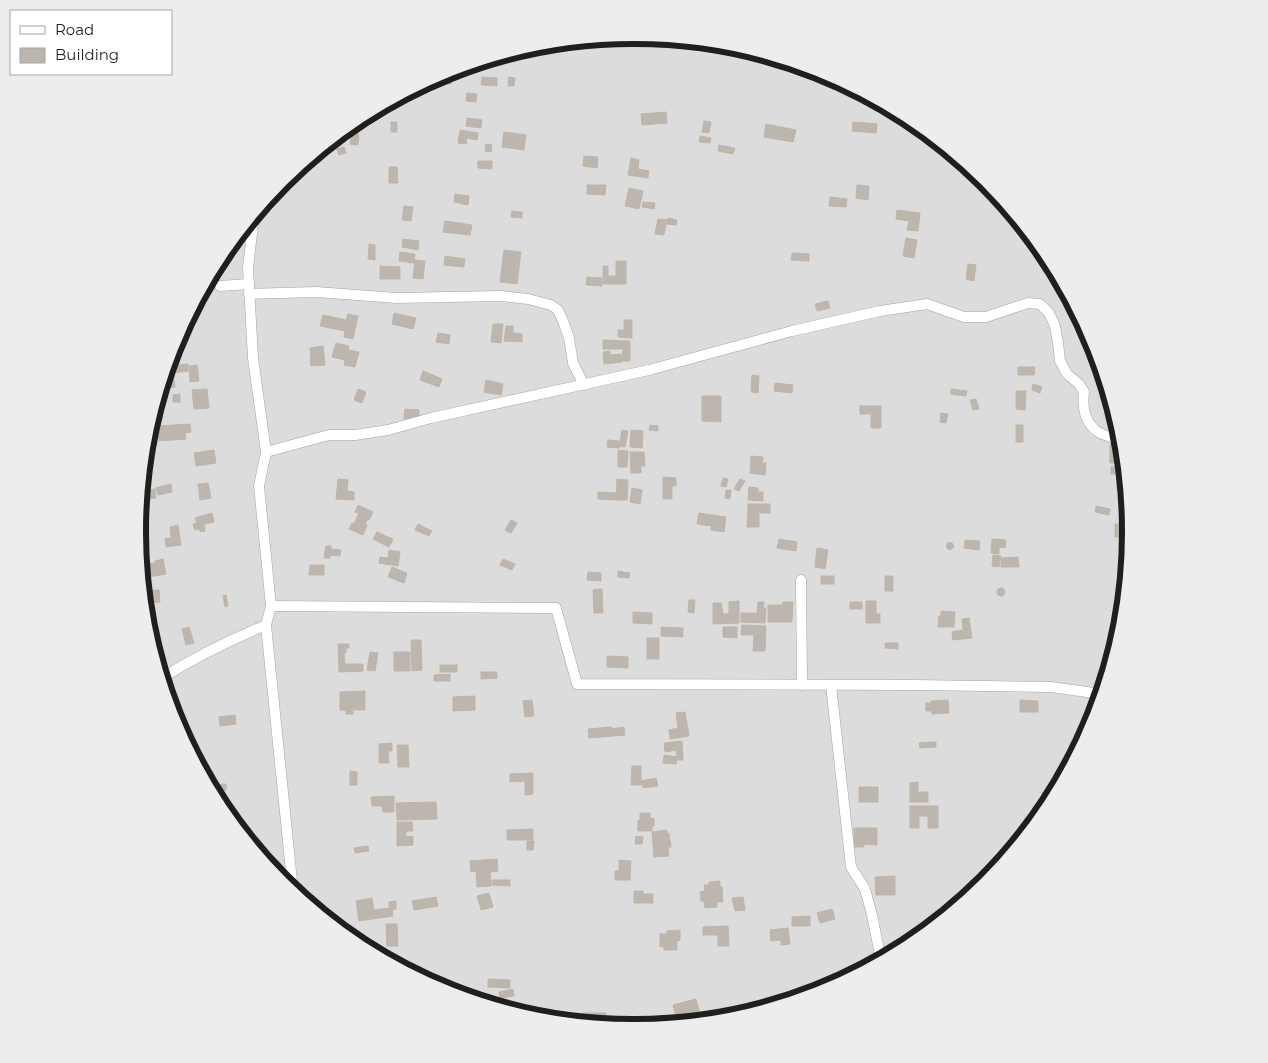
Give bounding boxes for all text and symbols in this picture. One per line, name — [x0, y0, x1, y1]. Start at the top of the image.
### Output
legend — [10, 10, 172, 75]
text: Road — [55, 20, 94, 39]
text: Building — [55, 45, 119, 64]

